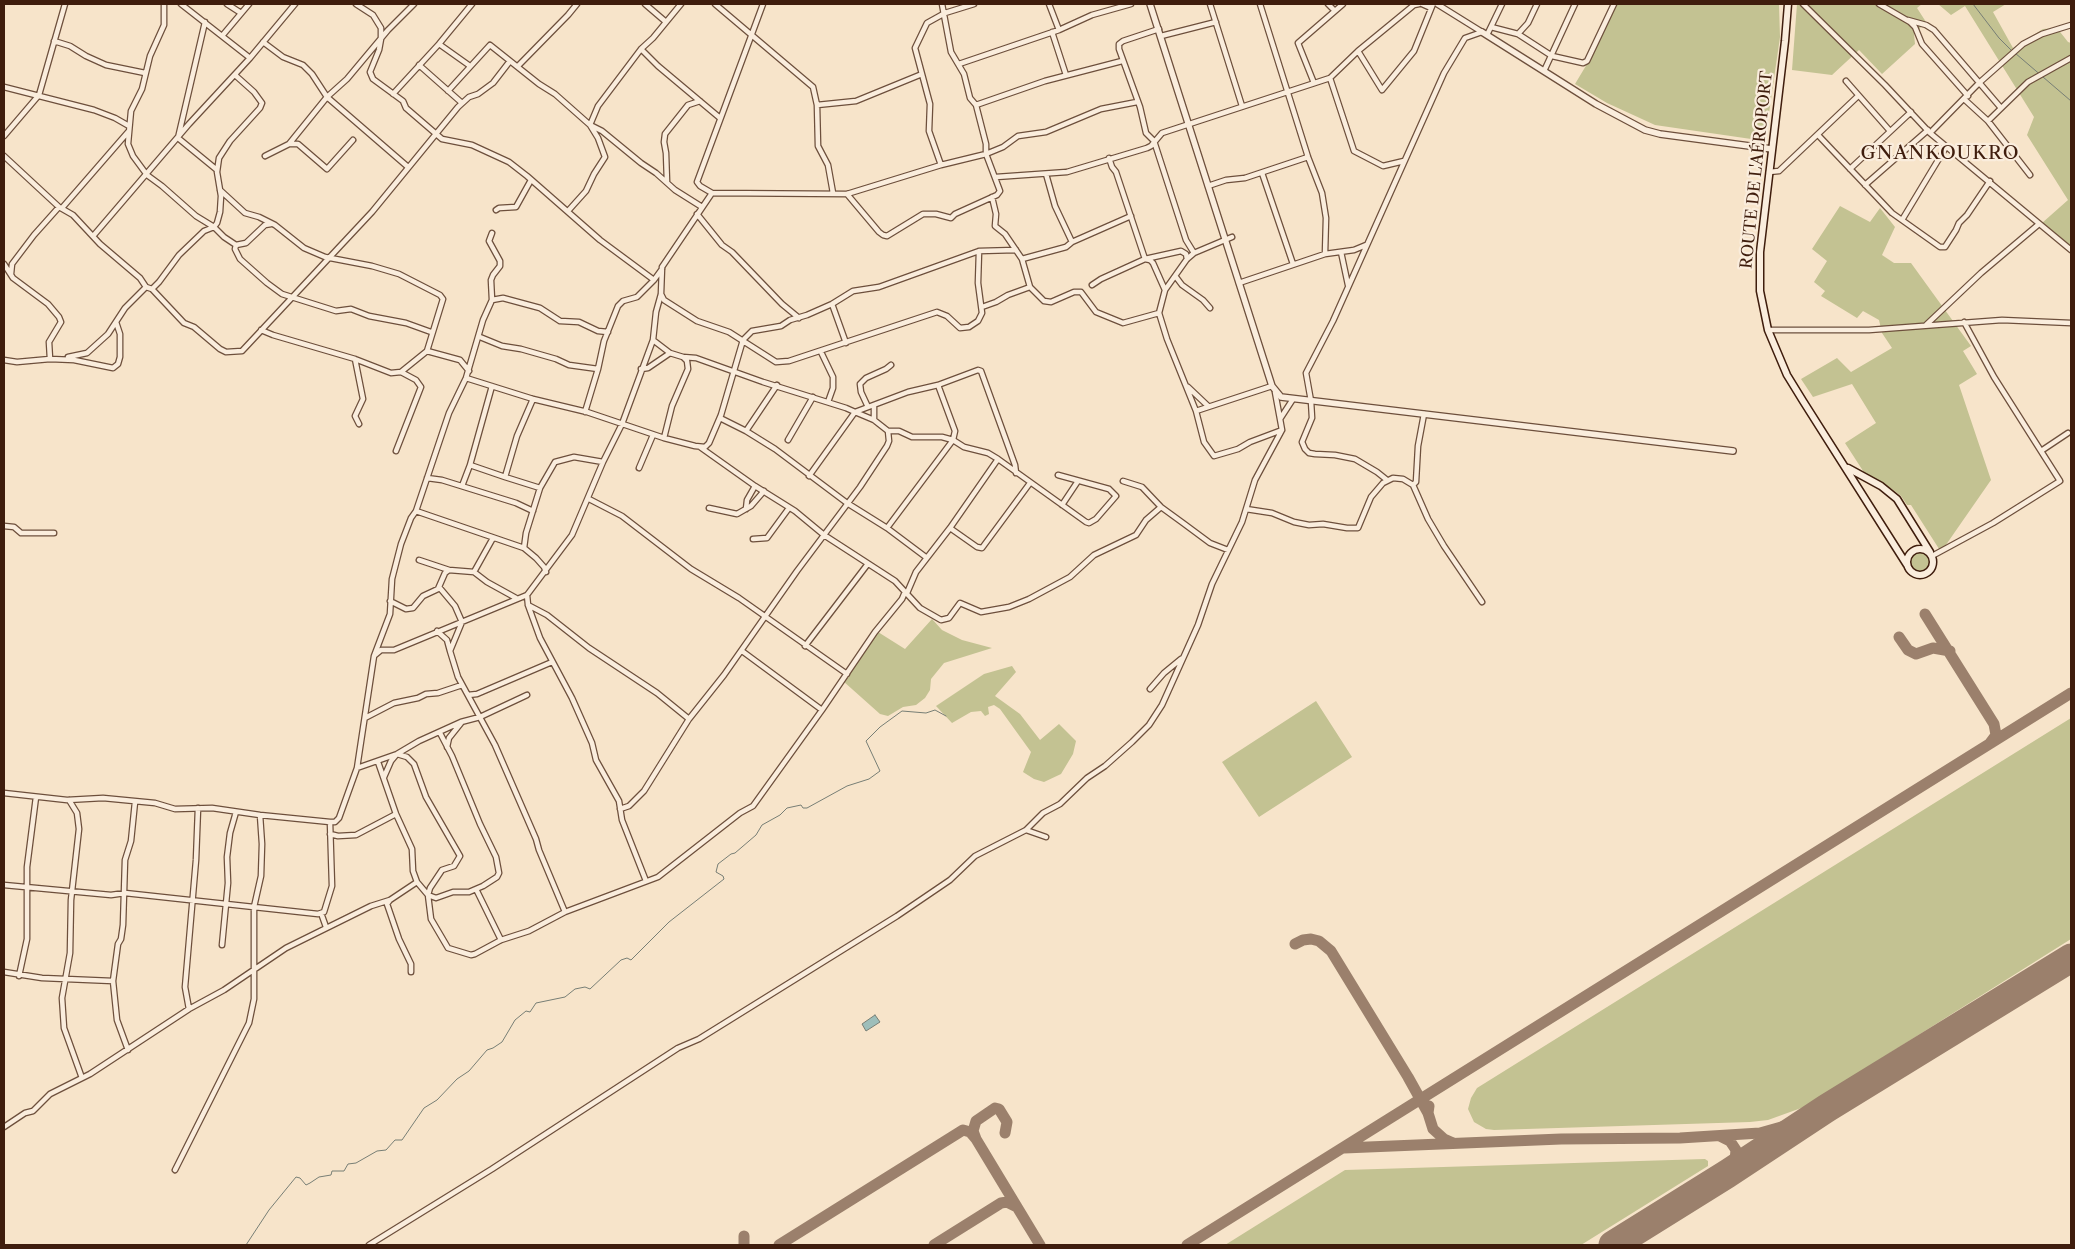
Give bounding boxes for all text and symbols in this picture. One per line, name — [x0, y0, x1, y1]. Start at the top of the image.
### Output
street label: ROUTE DE L'AÉROPORT — [1737, 70, 1777, 270]
district label: GNANKOUKRO — [1859, 143, 2021, 165]

